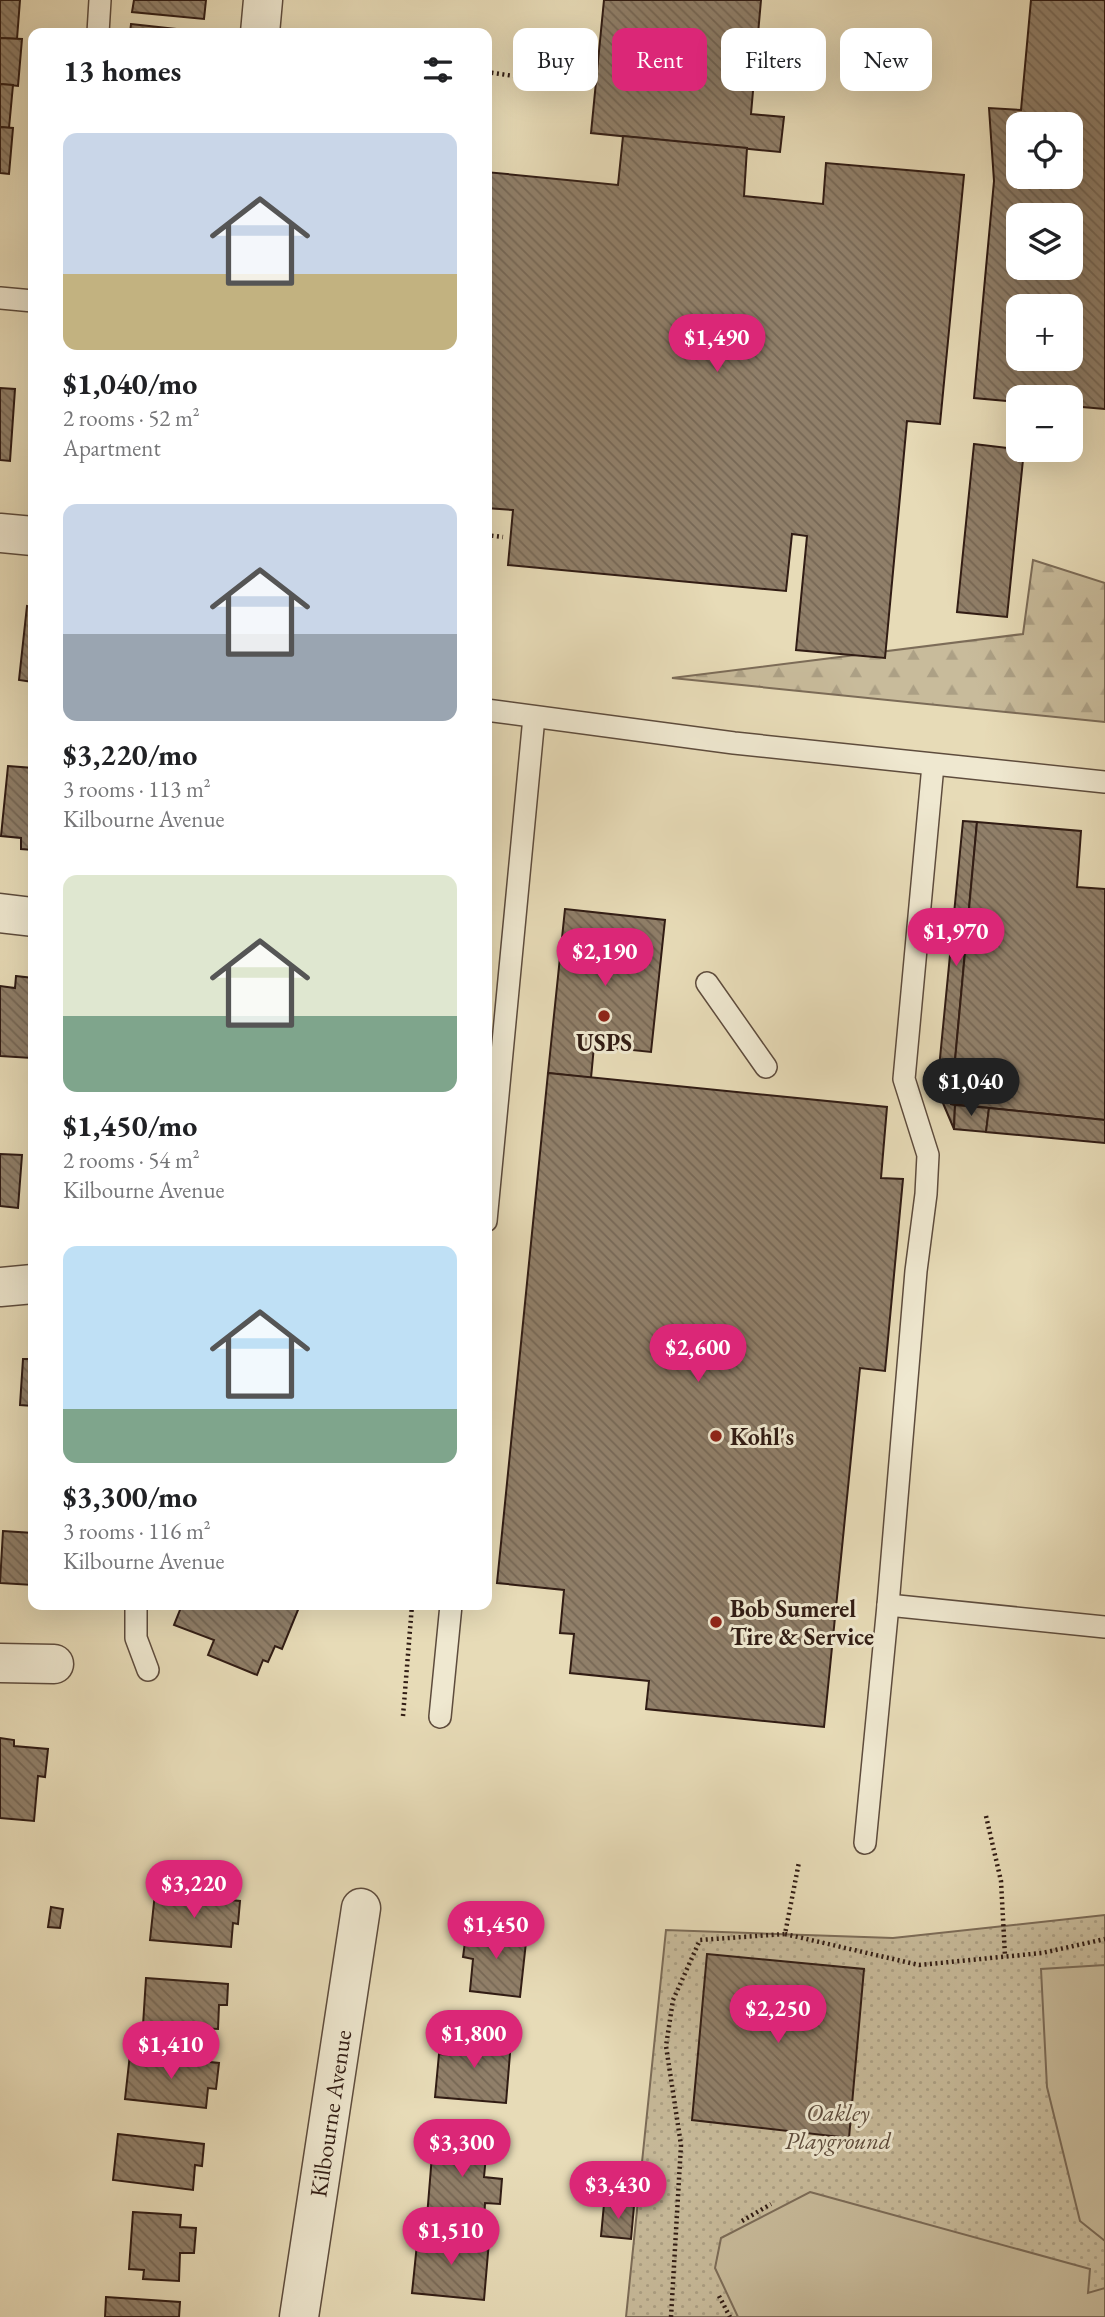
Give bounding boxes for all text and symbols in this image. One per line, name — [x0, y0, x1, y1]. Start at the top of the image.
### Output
chip: Buy — [513, 28, 598, 91]
chip: Rent — [612, 28, 707, 91]
chip: Filters — [721, 28, 826, 91]
chip: New — [840, 28, 932, 91]
text: 13 homes — [63, 51, 181, 90]
icon: filters — [419, 51, 457, 89]
map controls — [1006, 112, 1083, 462]
button: locate — [1006, 112, 1083, 189]
icon: home — [197, 178, 323, 304]
button: layers — [1006, 203, 1083, 280]
button: + — [1006, 294, 1083, 371]
pin: $1,490 — [660, 314, 774, 374]
text: $1,490 — [685, 322, 749, 352]
text: $1,040/mo — [63, 364, 197, 403]
button: − — [1006, 385, 1083, 462]
text: 2 rooms · 52 m² — [63, 403, 200, 433]
text: Apartment — [63, 433, 161, 463]
icon: home — [197, 549, 323, 675]
text: $3,220/mo — [63, 735, 197, 774]
text: 3 rooms · 113 m² — [63, 774, 211, 804]
text: Kilbourne Avenue — [63, 804, 225, 834]
pin: $1,970 — [899, 908, 1013, 968]
text: $1,970 — [924, 916, 988, 946]
icon: home — [197, 920, 323, 1046]
pin: $2,190 — [548, 928, 662, 988]
text: $2,190 — [573, 936, 637, 966]
marker: USPS — [596, 1008, 612, 1024]
place label: USPS — [576, 1027, 632, 1058]
pin: $1,040 — [914, 1058, 1028, 1118]
text: $1,040 — [939, 1066, 1003, 1096]
text: $1,450/mo — [63, 1106, 197, 1145]
text: 2 rooms · 54 m² — [63, 1145, 200, 1175]
text: Kilbourne Avenue — [63, 1175, 225, 1205]
icon: home — [197, 1291, 323, 1417]
pin: $2,600 — [641, 1324, 755, 1384]
text: $2,600 — [666, 1332, 730, 1362]
place label: Kohl's — [730, 1421, 794, 1452]
marker: Kohl's — [708, 1428, 724, 1444]
text: $3,300/mo — [63, 1477, 197, 1516]
text: 3 rooms · 116 m² — [63, 1516, 211, 1546]
text: Kilbourne Avenue — [63, 1546, 225, 1576]
place label: Bob Sumerel Tire & Service — [730, 1593, 874, 1652]
marker: Bob Sumerel Tire & Service — [708, 1614, 724, 1630]
pin: $3,220 — [137, 1860, 251, 1920]
text: $3,220 — [162, 1868, 226, 1898]
pin: $1,450 — [439, 1902, 553, 1961]
text: $1,450 — [464, 1909, 528, 1939]
pin: $2,250 — [721, 1986, 835, 2045]
text: $2,250 — [746, 1993, 810, 2023]
pin: $1,800 — [417, 2010, 531, 2070]
text: $1,800 — [442, 2018, 506, 2048]
pin: $1,410 — [114, 2022, 228, 2081]
street label: Kilbourne Avenue — [302, 2028, 358, 2199]
text: $1,410 — [139, 2029, 203, 2059]
park label: Oakley Playground — [785, 2097, 892, 2156]
pin: $3,300 — [405, 2120, 519, 2179]
text: $3,300 — [430, 2127, 494, 2157]
pin: $3,430 — [561, 2162, 675, 2221]
text: $3,430 — [586, 2169, 650, 2199]
pin: $1,510 — [394, 2208, 508, 2267]
text: $1,510 — [419, 2215, 483, 2245]

